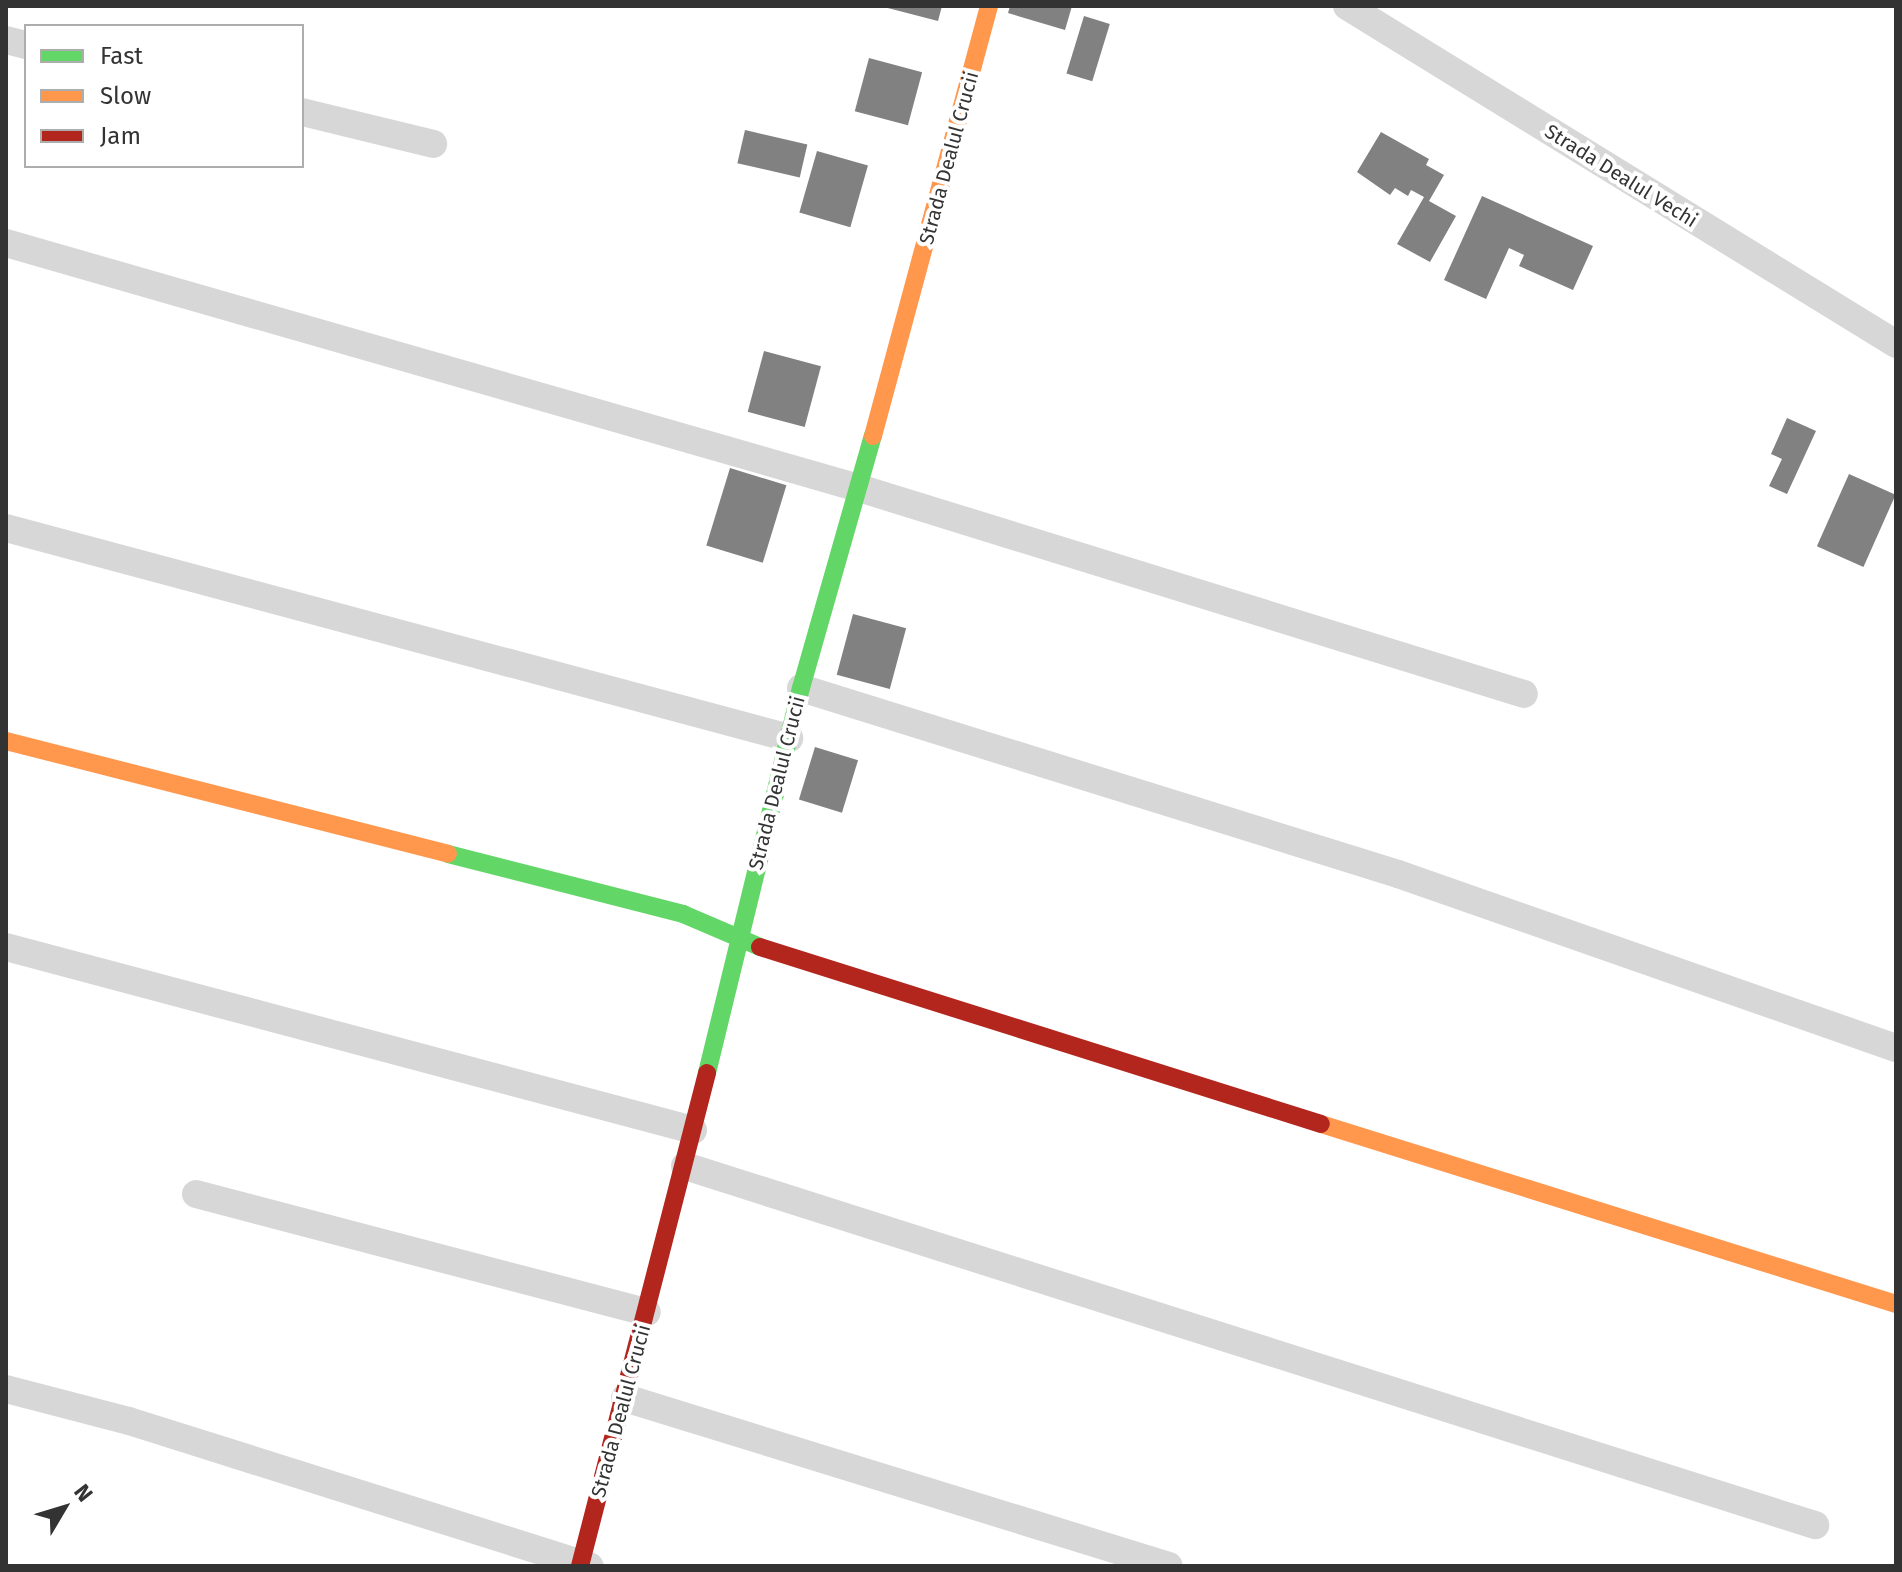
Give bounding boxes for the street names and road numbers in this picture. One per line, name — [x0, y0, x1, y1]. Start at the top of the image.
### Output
street label: Strada Dealul Crucii — [914, 69, 984, 247]
street label: Strada Dealul Vechi — [1540, 119, 1702, 233]
street label: Strada Dealul Crucii — [744, 694, 810, 872]
street label: Strada Dealul Crucii — [586, 1322, 656, 1500]

